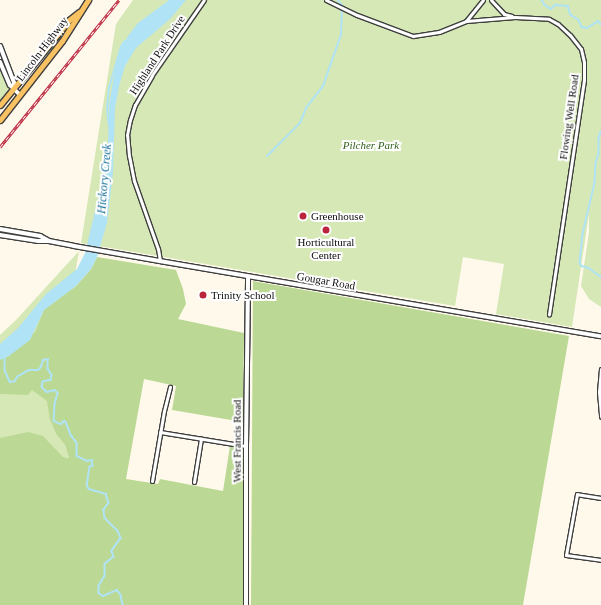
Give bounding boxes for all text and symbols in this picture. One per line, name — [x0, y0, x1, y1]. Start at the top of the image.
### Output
street label: Highland Park Drive — [127, 13, 187, 97]
street label: Lincoln Highway — [13, 14, 71, 84]
street label: Flowing Well Road — [556, 74, 582, 160]
park label: Pilcher Park — [343, 138, 399, 152]
water label: Hickory Creek — [95, 144, 115, 214]
place label: Greenhouse — [311, 209, 364, 223]
marker: Greenhouse — [298, 211, 308, 221]
marker: Horticultural Center — [321, 225, 331, 235]
place label: Horticultural Center — [298, 236, 354, 262]
street label: Gougar Road — [296, 269, 356, 293]
place label: Trinity School — [211, 288, 274, 302]
marker: Trinity School — [198, 290, 208, 300]
street label: West Francis Road — [230, 400, 244, 482]

